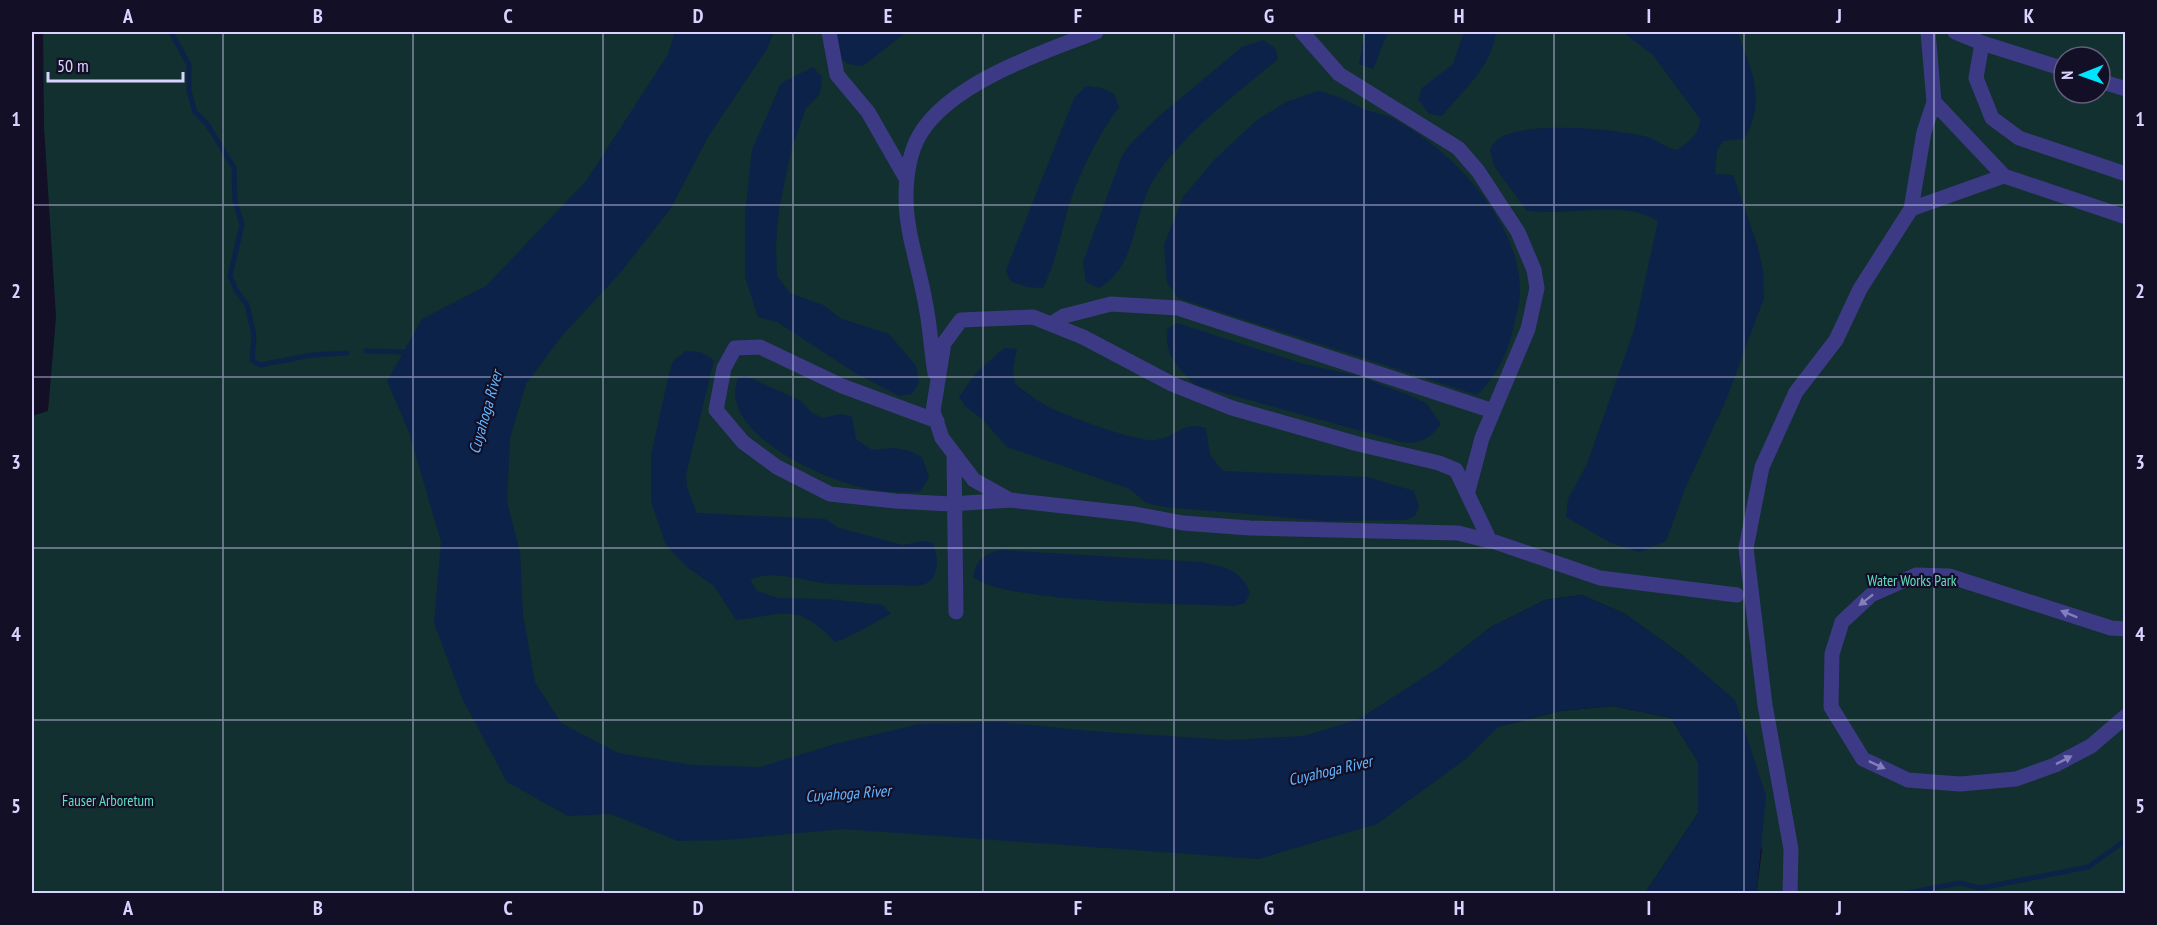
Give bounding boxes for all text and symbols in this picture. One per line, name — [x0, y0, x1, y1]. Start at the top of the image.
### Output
text: A — [122, 3, 134, 29]
text: B — [313, 3, 323, 29]
text: C — [503, 3, 513, 29]
text: D — [693, 3, 704, 29]
text: E — [884, 3, 892, 29]
text: F — [1074, 3, 1082, 29]
text: G — [1264, 3, 1274, 29]
text: H — [1454, 3, 1464, 29]
text: I — [1647, 3, 1651, 29]
text: J — [1835, 3, 1842, 29]
text: K — [2024, 3, 2035, 29]
scale bar — [48, 45, 183, 83]
north arrow — [2052, 45, 2112, 105]
text: 50 m — [57, 54, 89, 77]
text: N — [2057, 71, 2077, 80]
text: 1 — [11, 106, 21, 132]
text: 1 — [2135, 106, 2145, 132]
text: 2 — [11, 278, 21, 304]
text: 2 — [2135, 278, 2145, 304]
water label: Cuyahoga River — [464, 366, 507, 456]
text: 3 — [11, 449, 21, 475]
text: 3 — [2135, 449, 2145, 475]
park label: Water Works Park — [1867, 571, 1957, 590]
one-way arrow — [1858, 594, 1873, 606]
one-way arrow — [2060, 609, 2078, 619]
text: 4 — [11, 621, 21, 647]
text: 4 — [2135, 621, 2145, 647]
water label: Cuyahoga River — [1286, 750, 1376, 789]
one-way arrow — [2056, 755, 2073, 765]
one-way arrow — [1868, 761, 1885, 770]
water label: Cuyahoga River — [805, 780, 894, 806]
park label: Fauser Arboretum — [62, 791, 154, 810]
text: 5 — [11, 793, 21, 819]
text: 5 — [2135, 793, 2145, 819]
text: A — [122, 895, 134, 921]
text: B — [313, 895, 323, 921]
text: C — [503, 895, 513, 921]
text: D — [693, 895, 704, 921]
text: E — [884, 895, 892, 921]
text: F — [1074, 895, 1082, 921]
text: G — [1264, 895, 1274, 921]
text: H — [1454, 895, 1464, 921]
text: I — [1647, 895, 1651, 921]
text: J — [1835, 895, 1842, 921]
text: K — [2024, 895, 2035, 921]

